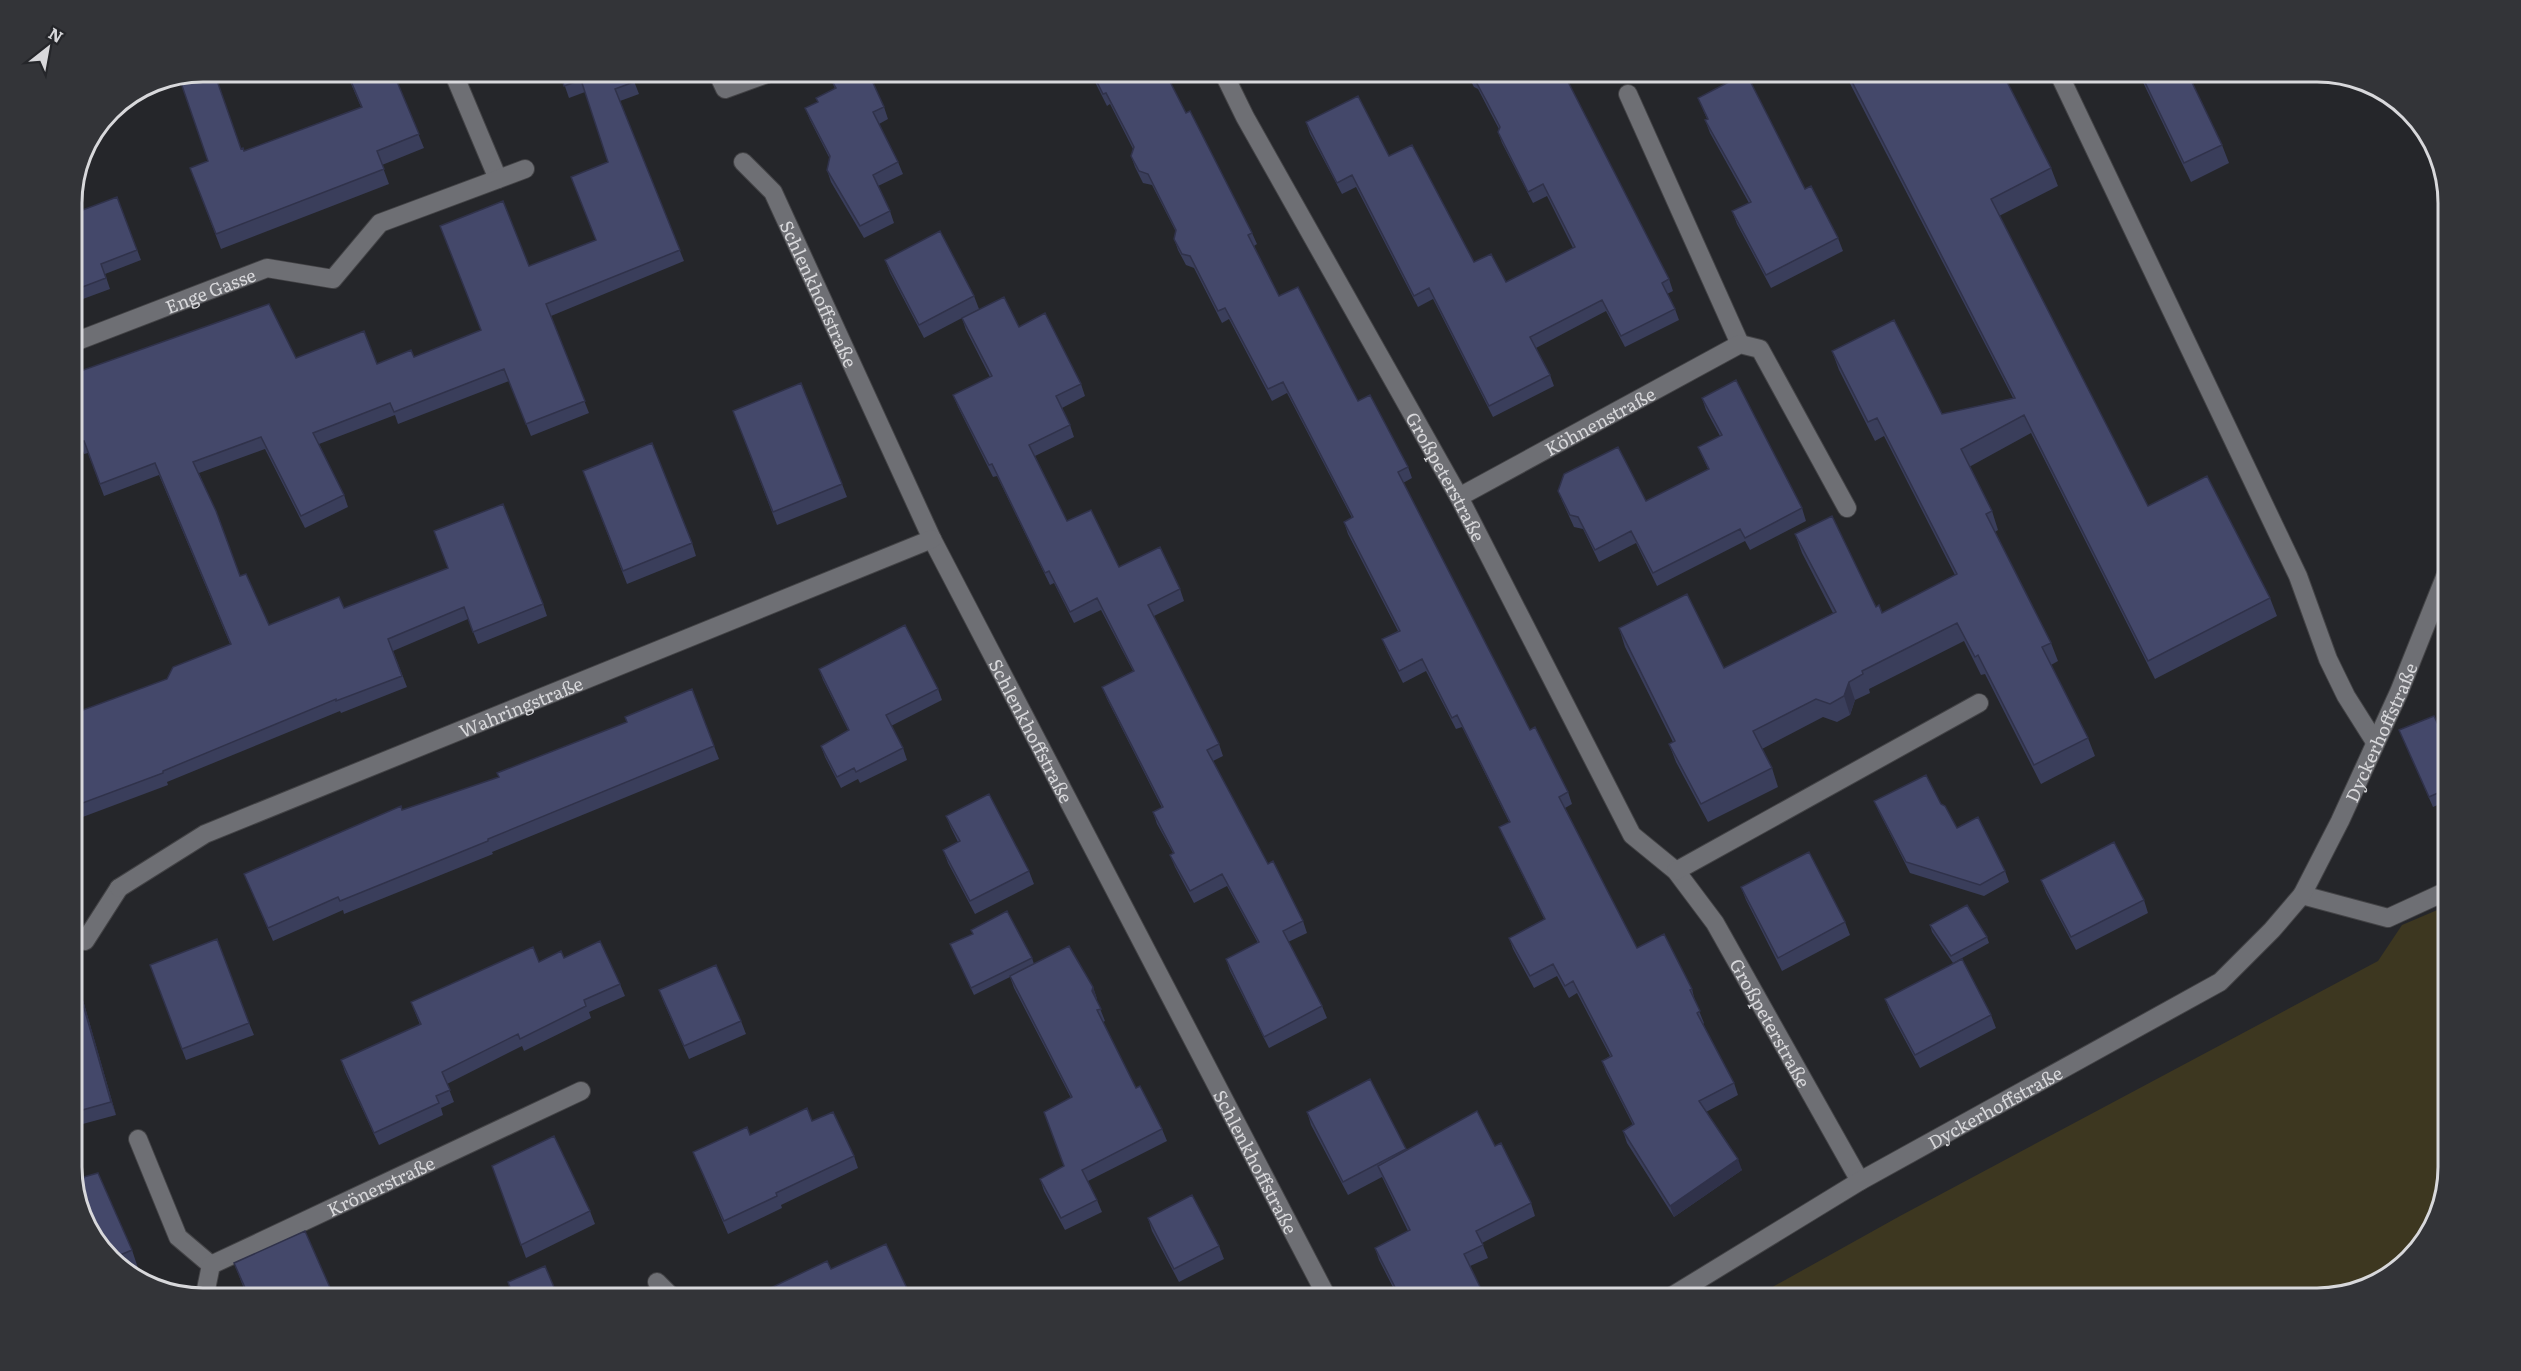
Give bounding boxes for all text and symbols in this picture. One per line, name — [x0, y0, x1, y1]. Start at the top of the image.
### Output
north arrow — [18, 18, 78, 78]
text: N — [44, 21, 68, 48]
street label: Schlenkhoffstraße — [774, 215, 865, 371]
street label: Enge Gasse — [161, 260, 259, 319]
street label: Köhnenstraße — [1539, 379, 1660, 462]
street label: Großpeterstraße — [1400, 406, 1493, 546]
street label: Schlenkhoffstraße — [983, 654, 1081, 807]
street label: Dyckerhoffstraße — [2337, 658, 2423, 806]
street label: Wahringstraße — [454, 669, 587, 743]
street label: Großpeterstraße — [1724, 953, 1818, 1092]
street label: Dyckerhoffstraße — [1922, 1058, 2067, 1155]
street label: Schlenkhoffstraße — [1208, 1085, 1305, 1238]
street label: Krönerstraße — [322, 1148, 439, 1222]

